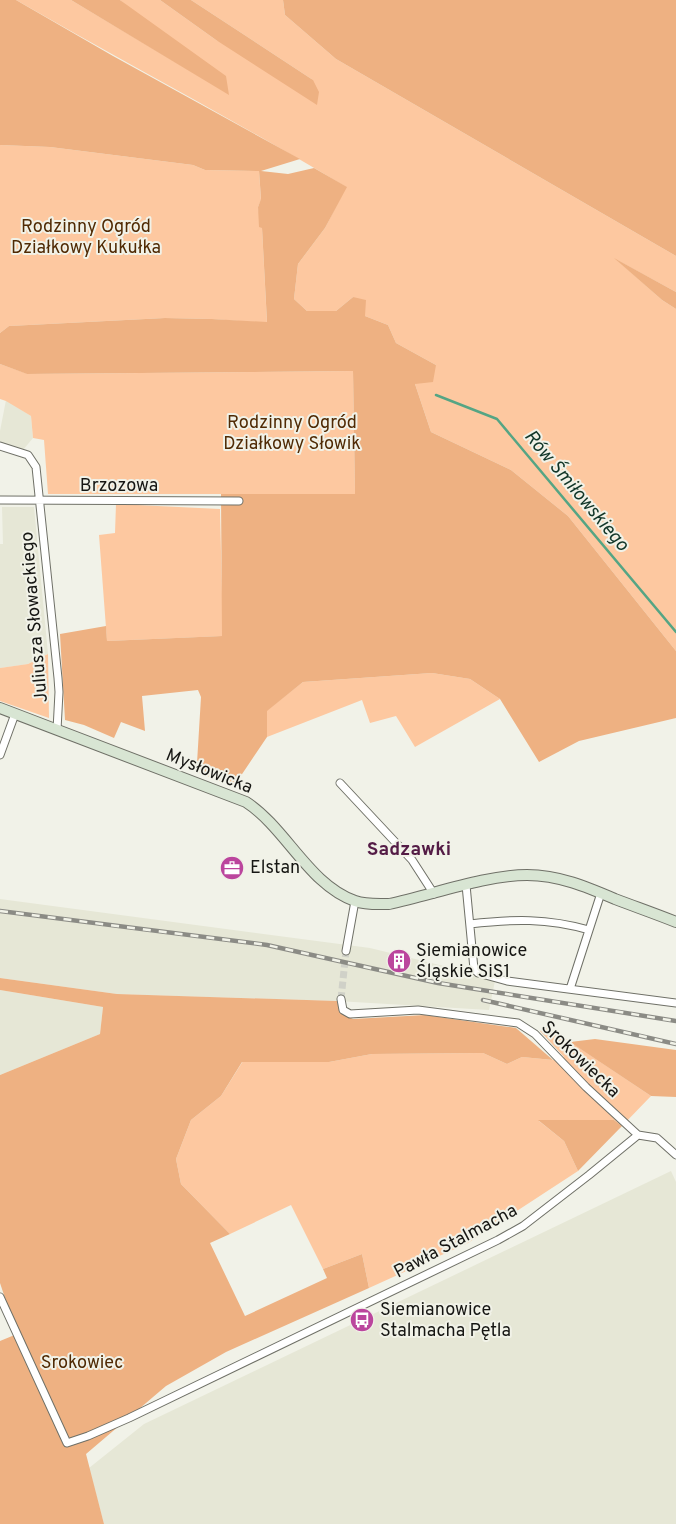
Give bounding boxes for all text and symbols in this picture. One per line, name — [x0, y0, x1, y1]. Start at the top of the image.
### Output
park label: Rodzinny Ogród Działkowy Kukułka — [11, 216, 161, 260]
park label: Rodzinny Ogród Działkowy Słowik — [223, 412, 361, 456]
water label: Rów Śmiłowskiego — [518, 425, 635, 557]
street label: Brzozowa — [80, 475, 158, 498]
street label: Juliusza Słowackiego — [16, 531, 54, 703]
street label: Mysłowicka — [162, 744, 256, 800]
district label: Sadzawki — [367, 838, 451, 862]
office icon: Elstan — [219, 855, 245, 881]
place label: Elstan — [250, 857, 300, 880]
place label: Siemianowice Śląskie SiS1 — [416, 940, 527, 984]
building icon: Siemianowice Śląskie SiS1 — [386, 948, 412, 974]
street label: Srokowiecka — [536, 1017, 624, 1103]
street label: Pawła Stalmacha — [390, 1200, 522, 1284]
place label: Siemianowice Stalmacha Pętla — [380, 1299, 511, 1343]
bus stop icon: Siemianowice Stalmacha Pętla — [349, 1307, 375, 1333]
park label: Srokowiec — [41, 1352, 123, 1375]

